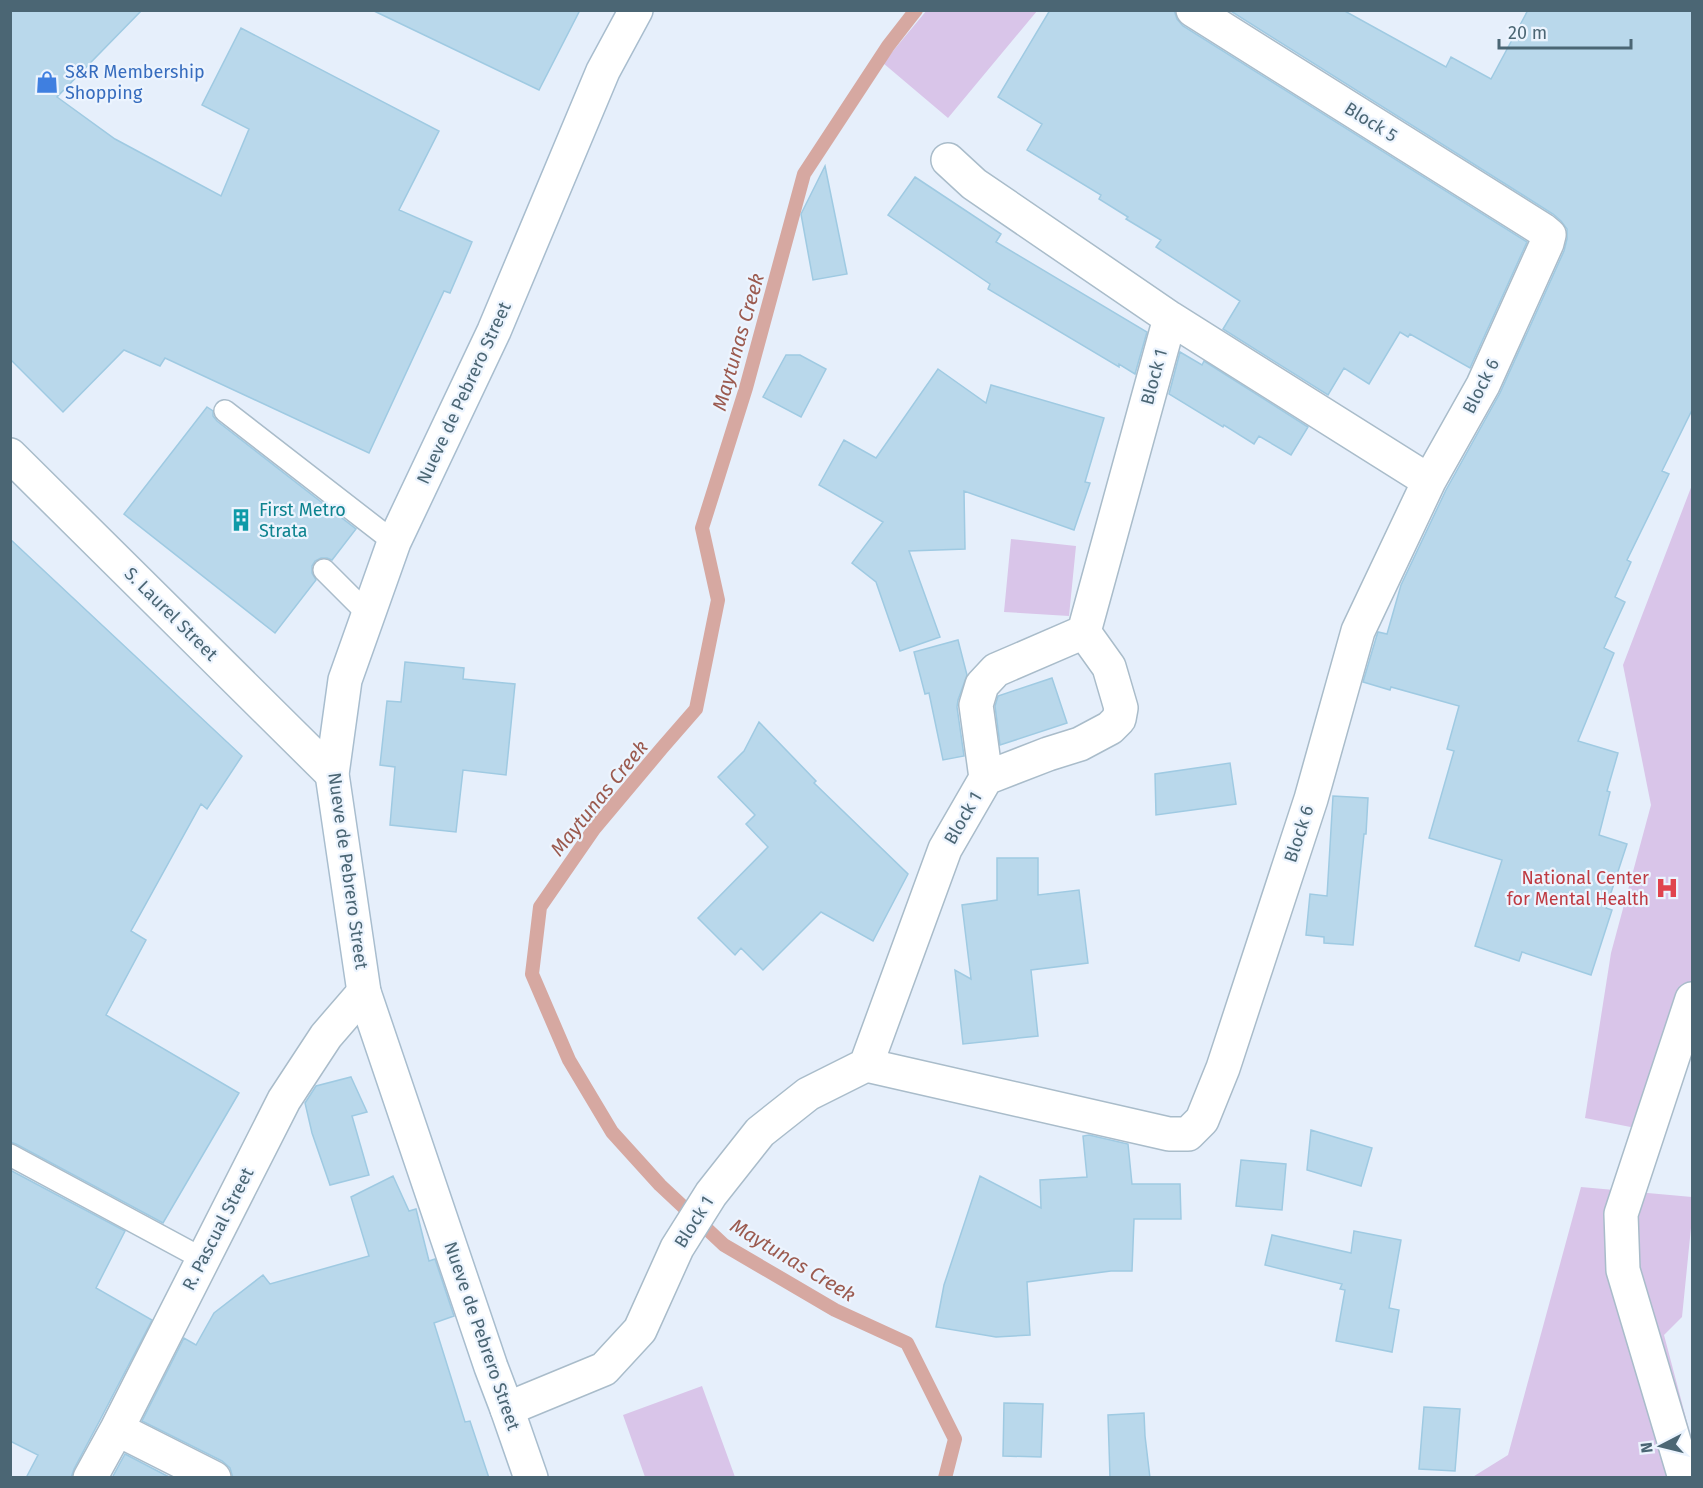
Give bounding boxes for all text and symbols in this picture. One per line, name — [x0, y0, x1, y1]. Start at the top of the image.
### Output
scale bar — [1499, 12, 1631, 50]
text: 20 m — [1508, 22, 1547, 44]
place label: S&R Membership Shopping — [65, 61, 205, 104]
shop icon: S&R Membership Shopping — [34, 69, 60, 95]
street label: Block 5 — [1340, 97, 1402, 147]
water label: Maytunas Creek — [707, 270, 769, 413]
street label: Nueve de Pebrero Street — [412, 298, 516, 488]
street label: Block 1 — [1136, 347, 1172, 407]
street label: Block 6 — [1458, 355, 1504, 417]
place label: First Metro Strata — [259, 499, 346, 542]
building icon: First Metro Strata — [228, 507, 254, 533]
street label: S. Laurel Street — [120, 563, 223, 666]
water label: Maytunas Creek — [545, 735, 653, 861]
street label: Nueve de Pebrero Street — [323, 771, 373, 971]
street label: Block 1 — [939, 788, 987, 848]
street label: Block 6 — [1279, 803, 1319, 865]
place label: National Center for Mental Health — [1507, 867, 1649, 910]
hospital icon: National Center for Mental Health — [1654, 875, 1680, 901]
street label: R. Pascual Street — [178, 1163, 259, 1294]
street label: Block 1 — [670, 1192, 718, 1252]
water label: Maytunas Creek — [726, 1213, 860, 1307]
street label: Nueve de Pebrero Street — [439, 1239, 525, 1434]
north arrow — [1631, 1416, 1691, 1476]
text: N — [1637, 1441, 1657, 1454]

